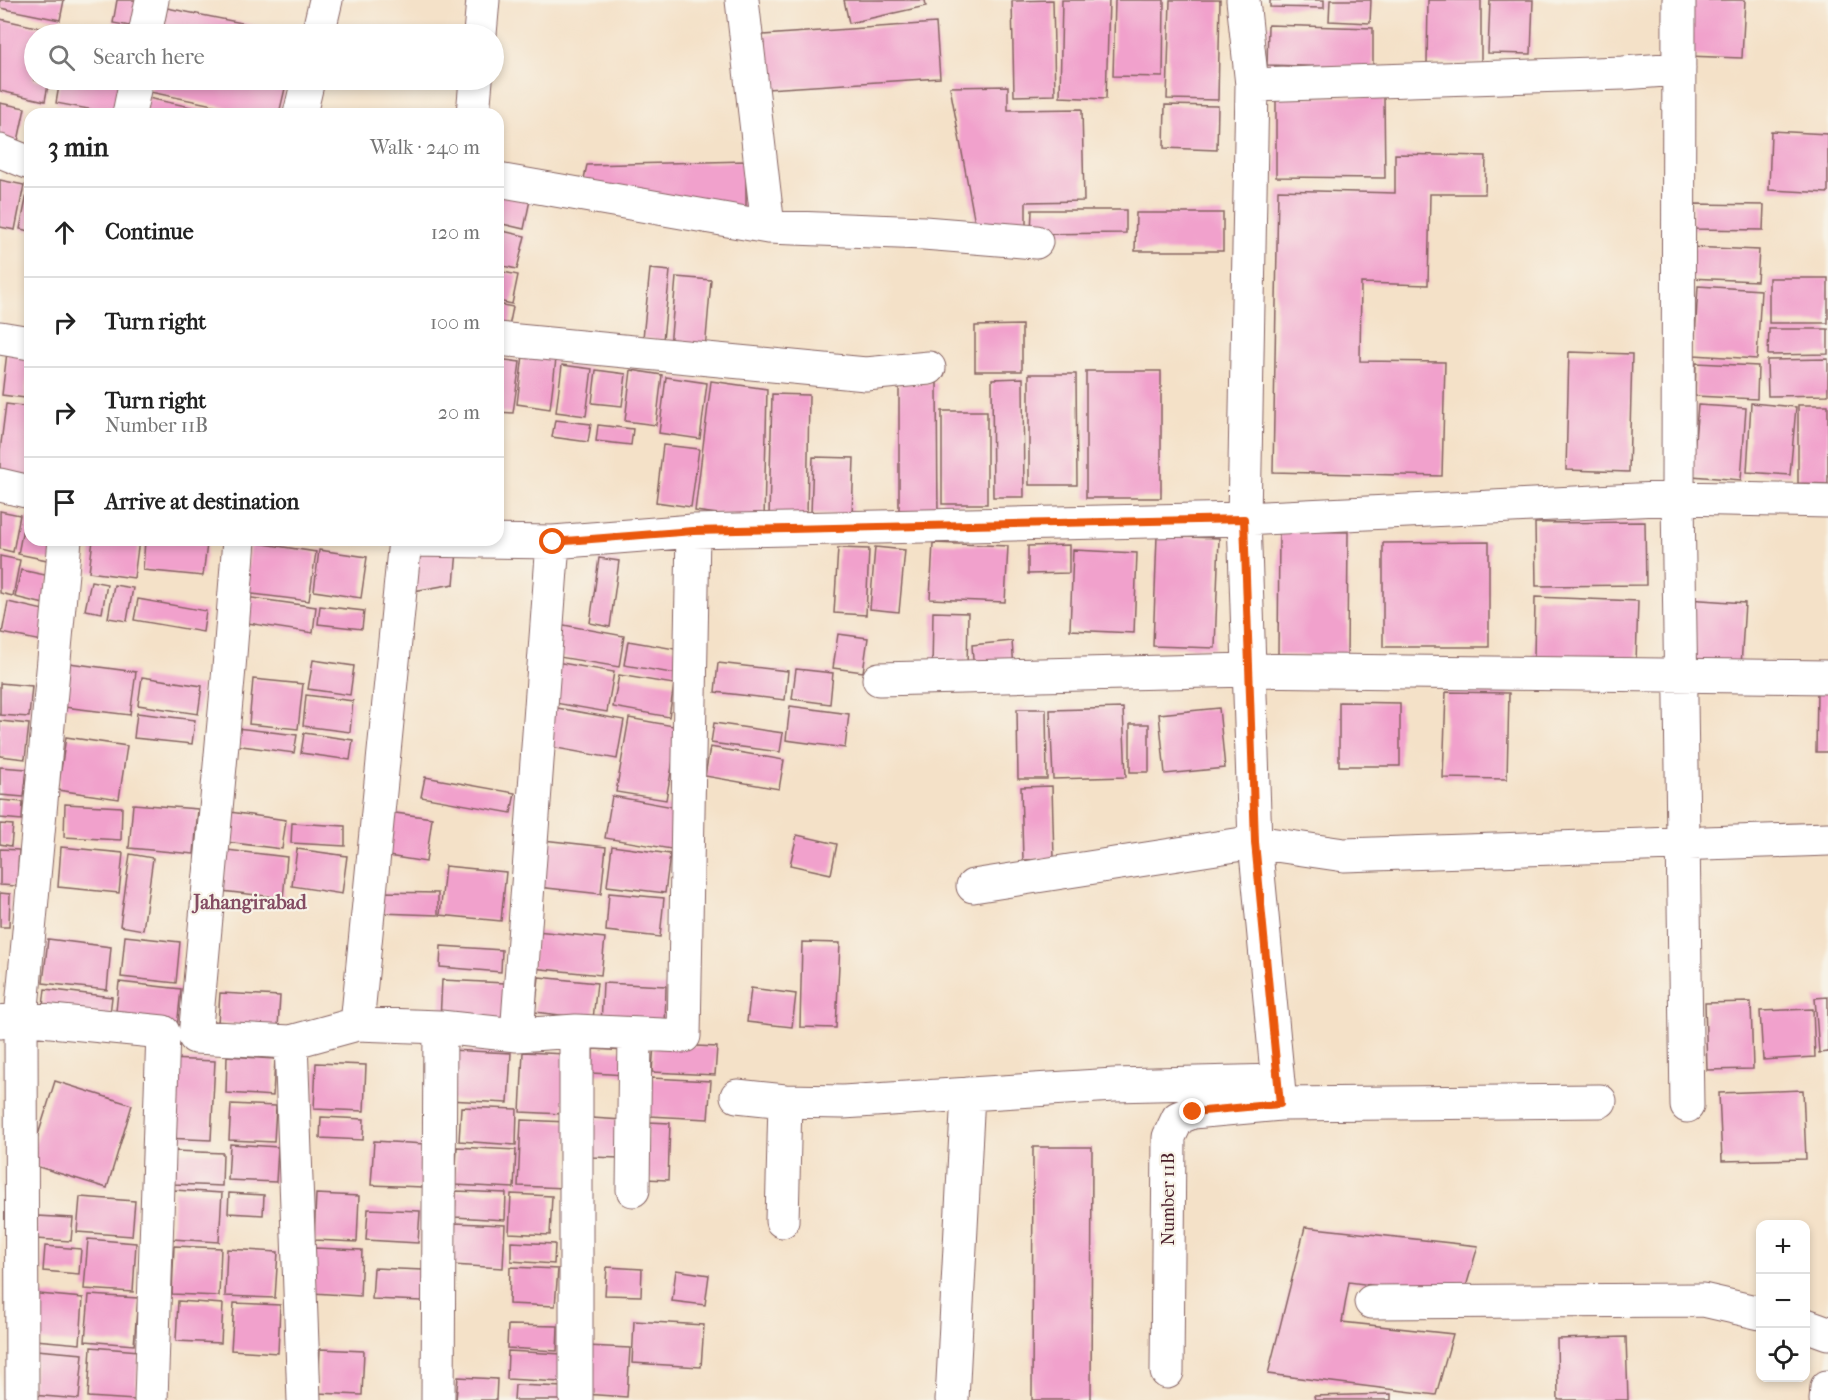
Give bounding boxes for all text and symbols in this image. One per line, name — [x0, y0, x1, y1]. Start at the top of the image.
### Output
search box — [24, 24, 504, 90]
icon: search — [45, 41, 78, 74]
text: Search here — [93, 44, 205, 70]
text: 3 min — [48, 132, 109, 163]
text: Walk · 240 m — [370, 136, 480, 159]
icon: ahead — [48, 216, 81, 249]
text: Continue — [105, 219, 194, 245]
text: 120 m — [431, 221, 480, 244]
icon: right — [48, 306, 81, 339]
text: Turn right — [105, 309, 206, 335]
text: 100 m — [430, 311, 480, 334]
text: Turn right — [105, 388, 206, 414]
icon: right — [48, 396, 81, 429]
text: 20 m — [438, 401, 480, 424]
text: Number 11B — [105, 414, 208, 437]
icon: arrive — [48, 486, 81, 519]
text: Arrive at destination — [105, 489, 299, 515]
route start — [539, 528, 565, 554]
district label: Jahangirabad — [191, 891, 308, 914]
route end — [1179, 1098, 1205, 1124]
street label: Number 11B — [1158, 1153, 1179, 1245]
map controls — [1756, 1220, 1810, 1382]
button: + — [1756, 1220, 1810, 1274]
button: − — [1756, 1274, 1810, 1328]
button: locate — [1756, 1328, 1810, 1382]

